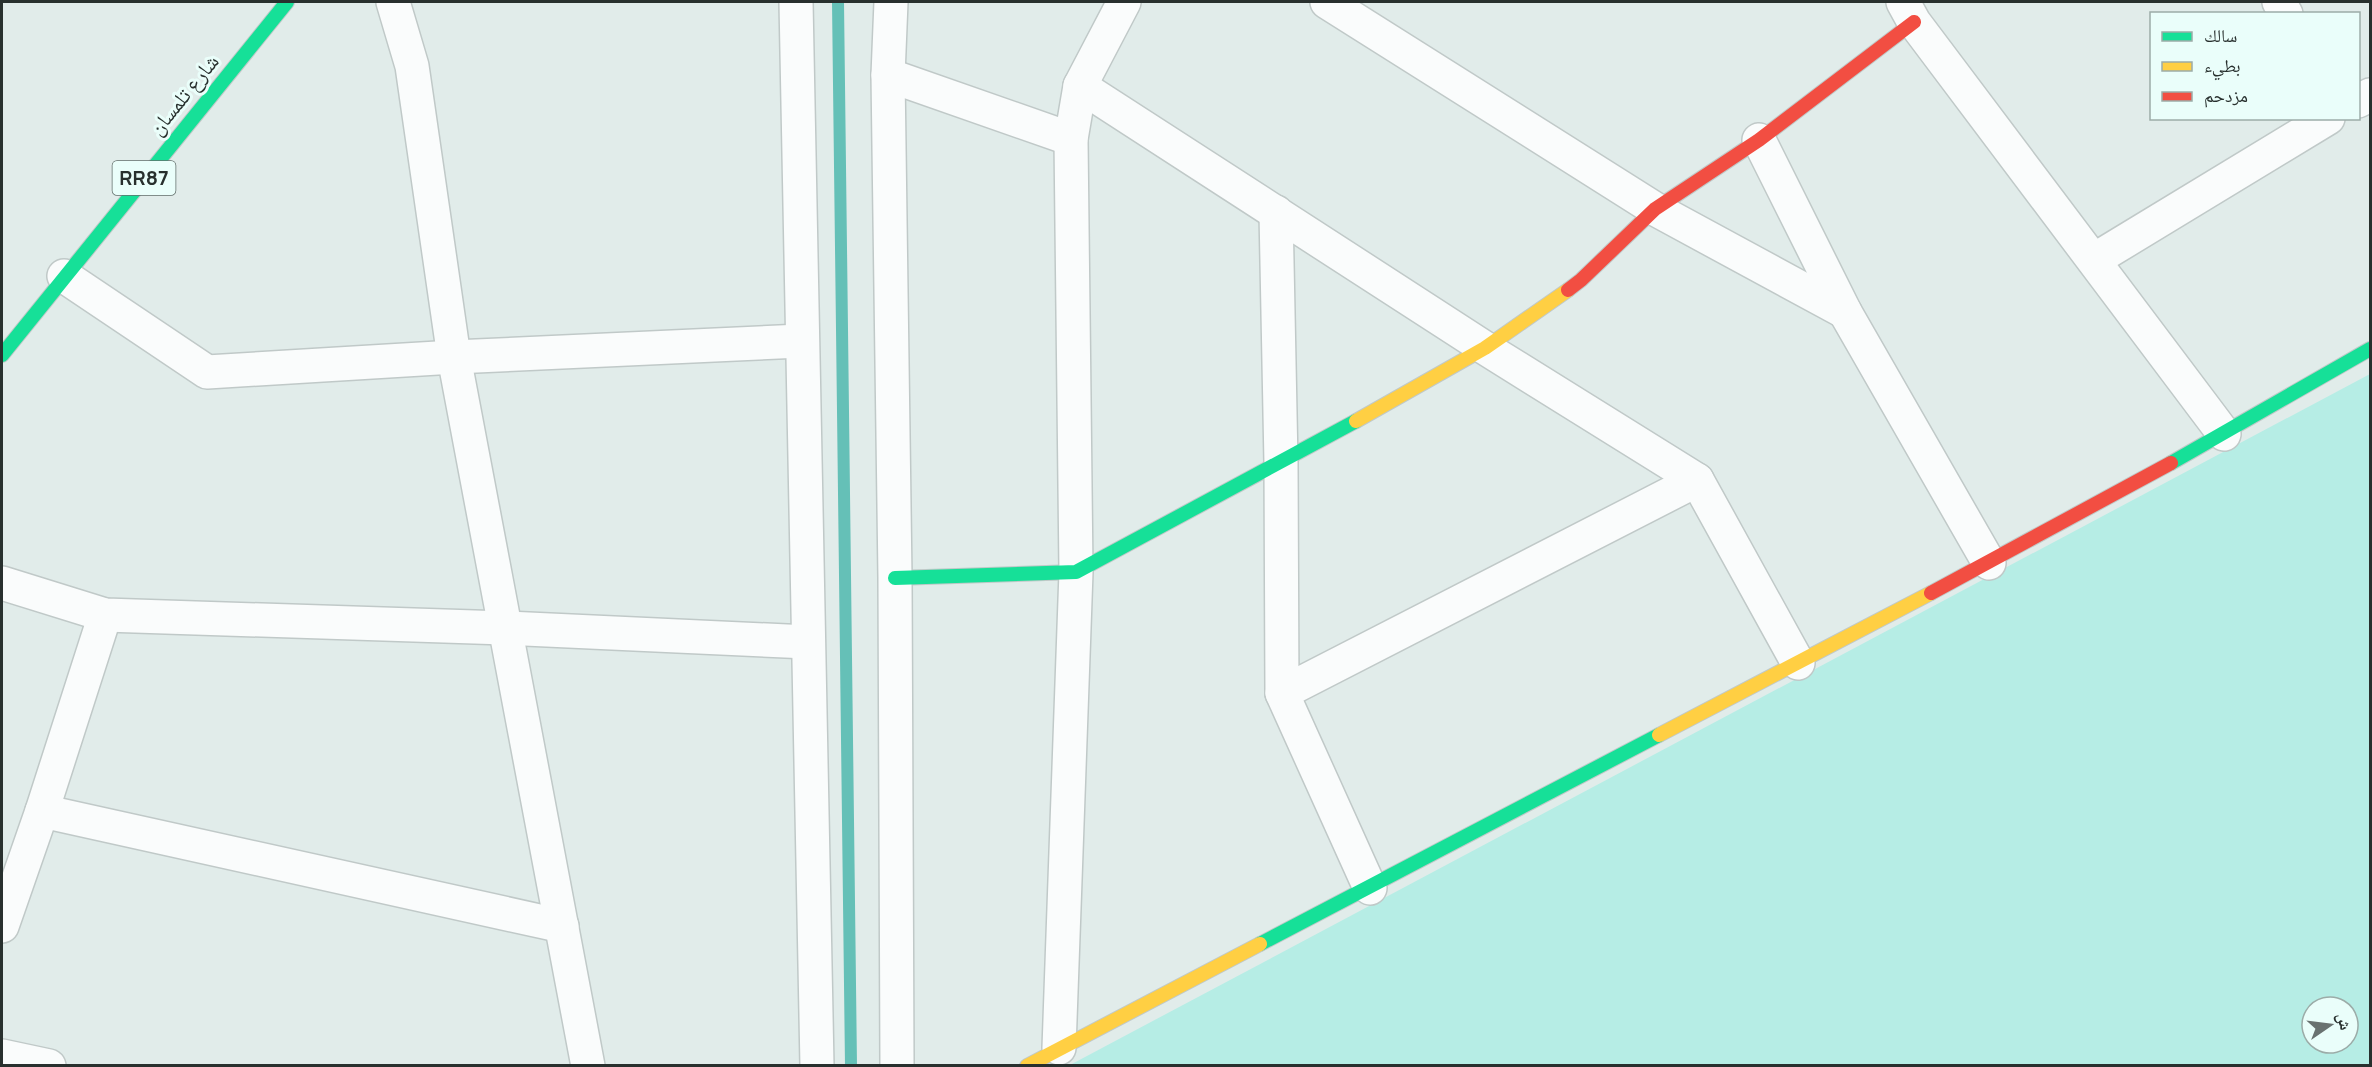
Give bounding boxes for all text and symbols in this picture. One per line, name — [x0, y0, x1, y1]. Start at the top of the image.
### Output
legend — [2150, 12, 2360, 120]
text: سالك — [2204, 23, 2237, 47]
street label: شارع تلمسان — [142, 48, 225, 141]
text: بطيء — [2204, 53, 2241, 81]
text: مزدحم — [2204, 83, 2248, 108]
road number: RR87 — [112, 161, 176, 195]
north arrow — [2300, 995, 2360, 1055]
text: ش — [2332, 1010, 2357, 1032]

